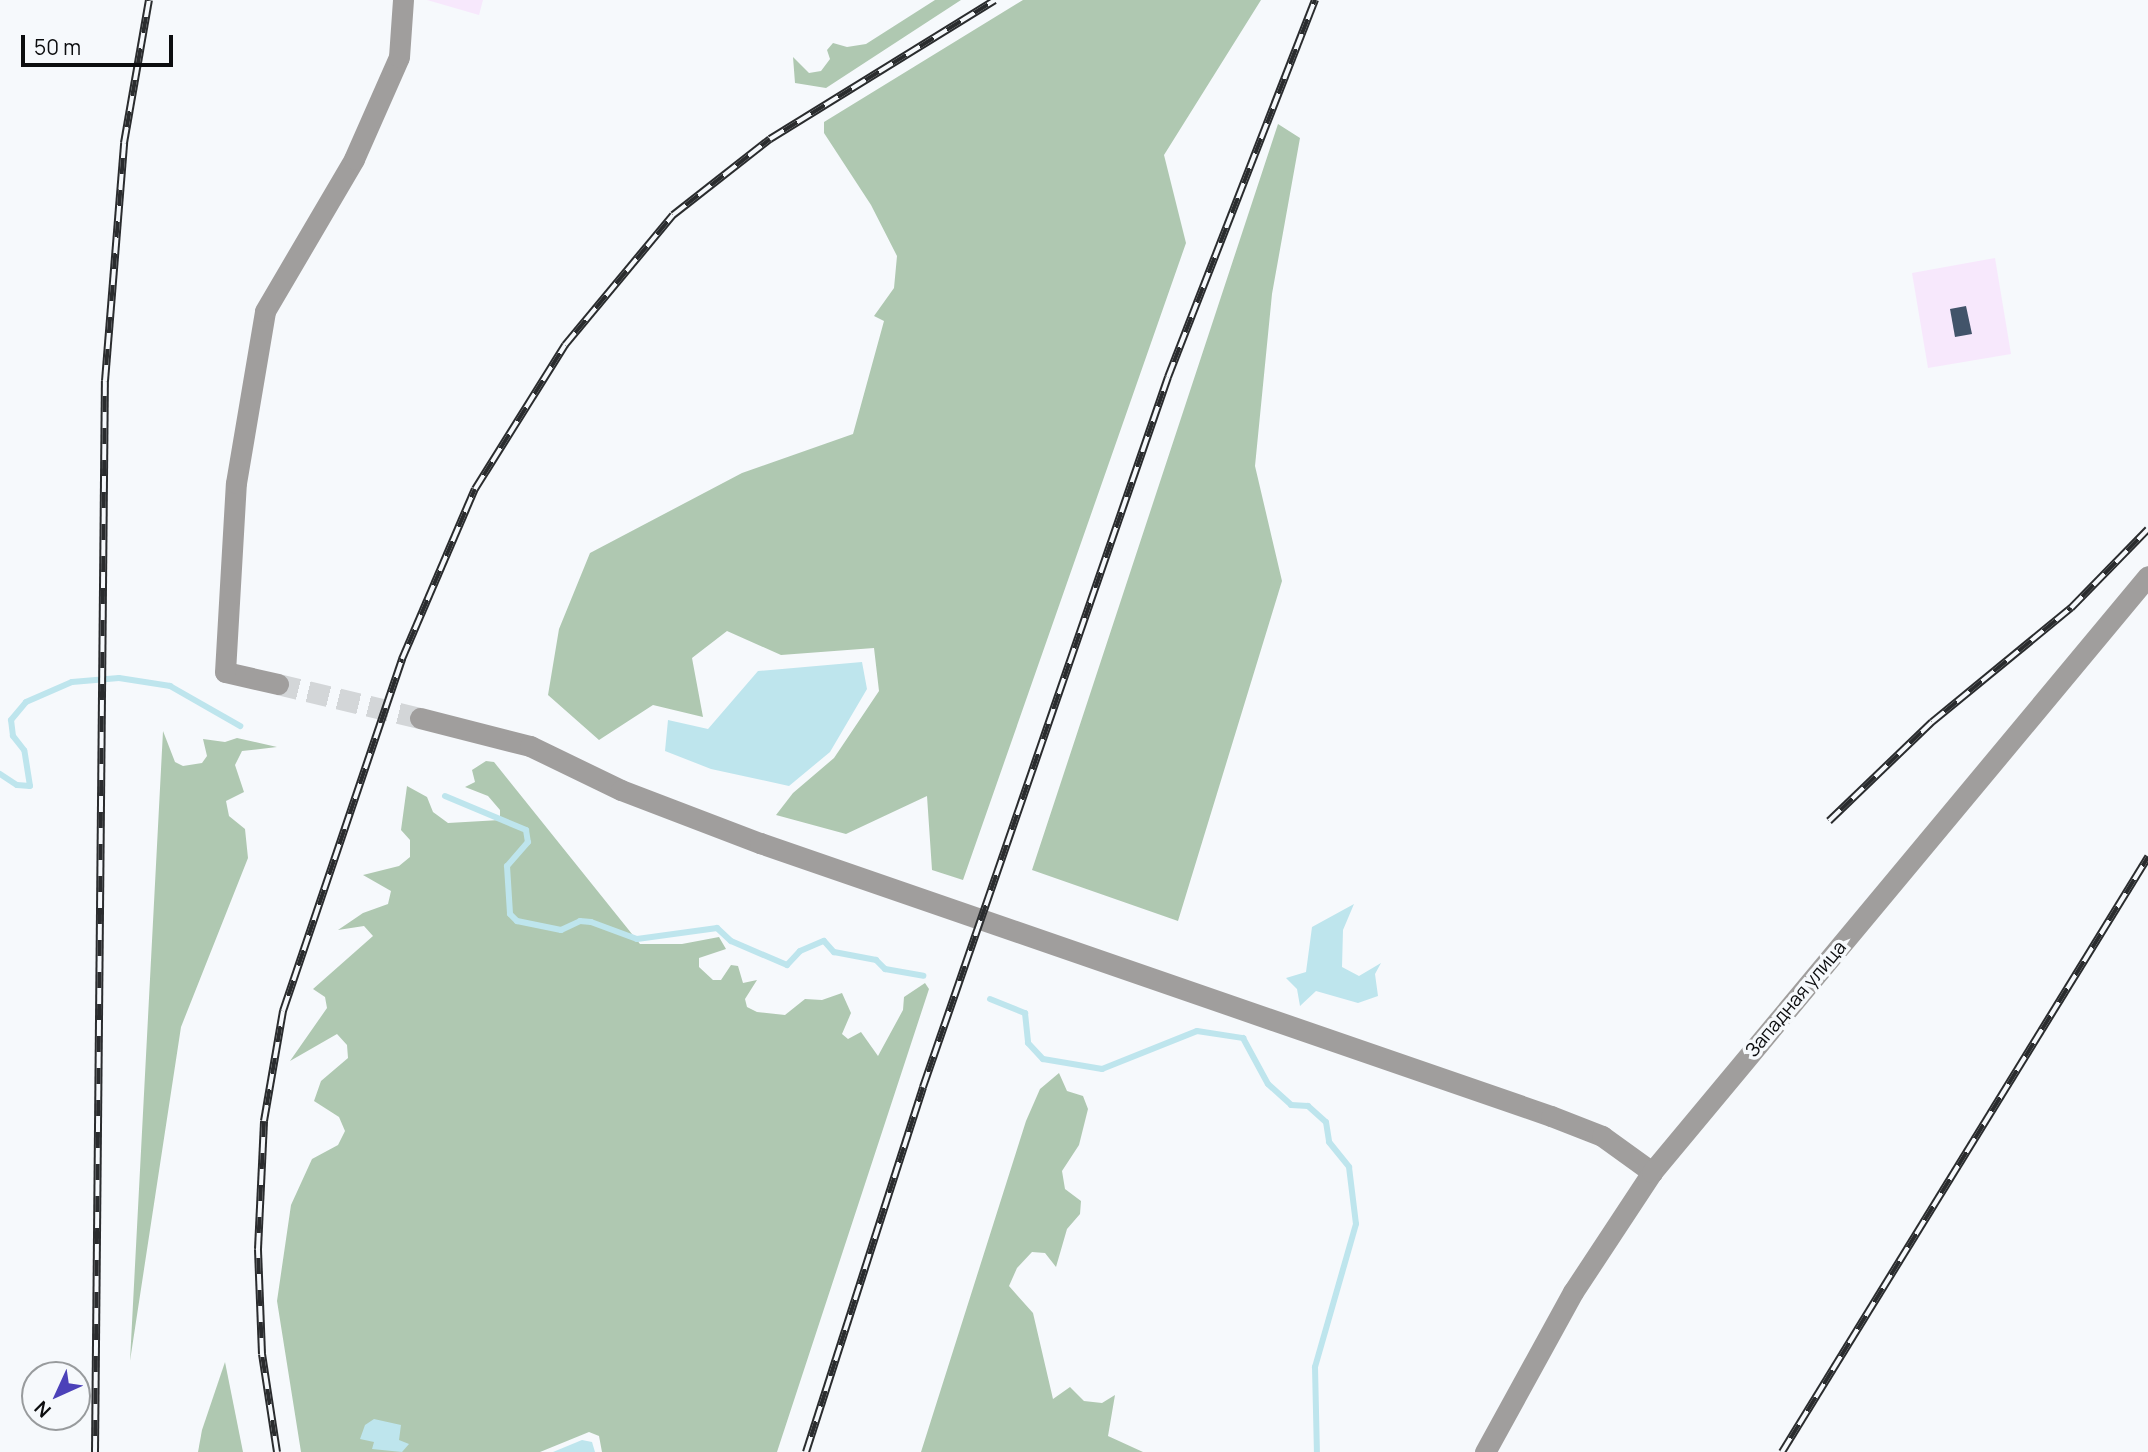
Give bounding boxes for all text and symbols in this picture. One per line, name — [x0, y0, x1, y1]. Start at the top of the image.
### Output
scale bar — [24, 21, 177, 65]
text: 50 m — [34, 33, 81, 61]
street label: Западная улица — [1741, 936, 1851, 1062]
north arrow — [21, 1361, 91, 1431]
text: N — [29, 1395, 57, 1423]

